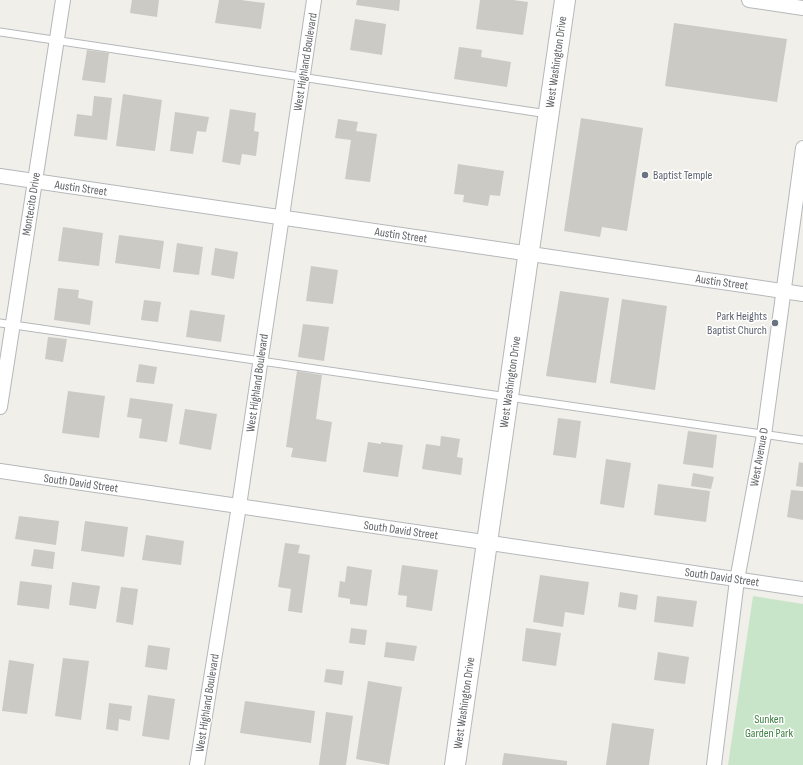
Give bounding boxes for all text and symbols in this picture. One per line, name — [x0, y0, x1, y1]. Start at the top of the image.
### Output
street label: West Highland Boulevard — [290, 12, 321, 112]
street label: West Washington Drive — [543, 15, 570, 109]
place label: Baptist Temple — [653, 168, 713, 183]
marker: Baptist Temple — [640, 170, 650, 180]
street label: Montecito Drive — [19, 171, 44, 237]
street label: Austin Street — [53, 177, 108, 200]
street label: Austin Street — [373, 224, 428, 247]
street label: Austin Street — [694, 271, 749, 294]
place label: Park Heights Baptist Church — [707, 309, 767, 338]
marker: Park Heights Baptist Church — [770, 318, 780, 328]
street label: West Highland Boulevard — [243, 333, 272, 433]
street label: West Washington Drive — [497, 335, 524, 429]
street label: West Avenue D — [747, 426, 772, 488]
street label: South David Street — [43, 471, 120, 496]
street label: South David Street — [363, 518, 440, 543]
street label: South David Street — [684, 565, 761, 590]
street label: West Highland Boulevard — [192, 653, 223, 753]
street label: West Washington Drive — [451, 656, 478, 750]
park label: Sunken Garden Park — [745, 712, 794, 741]

